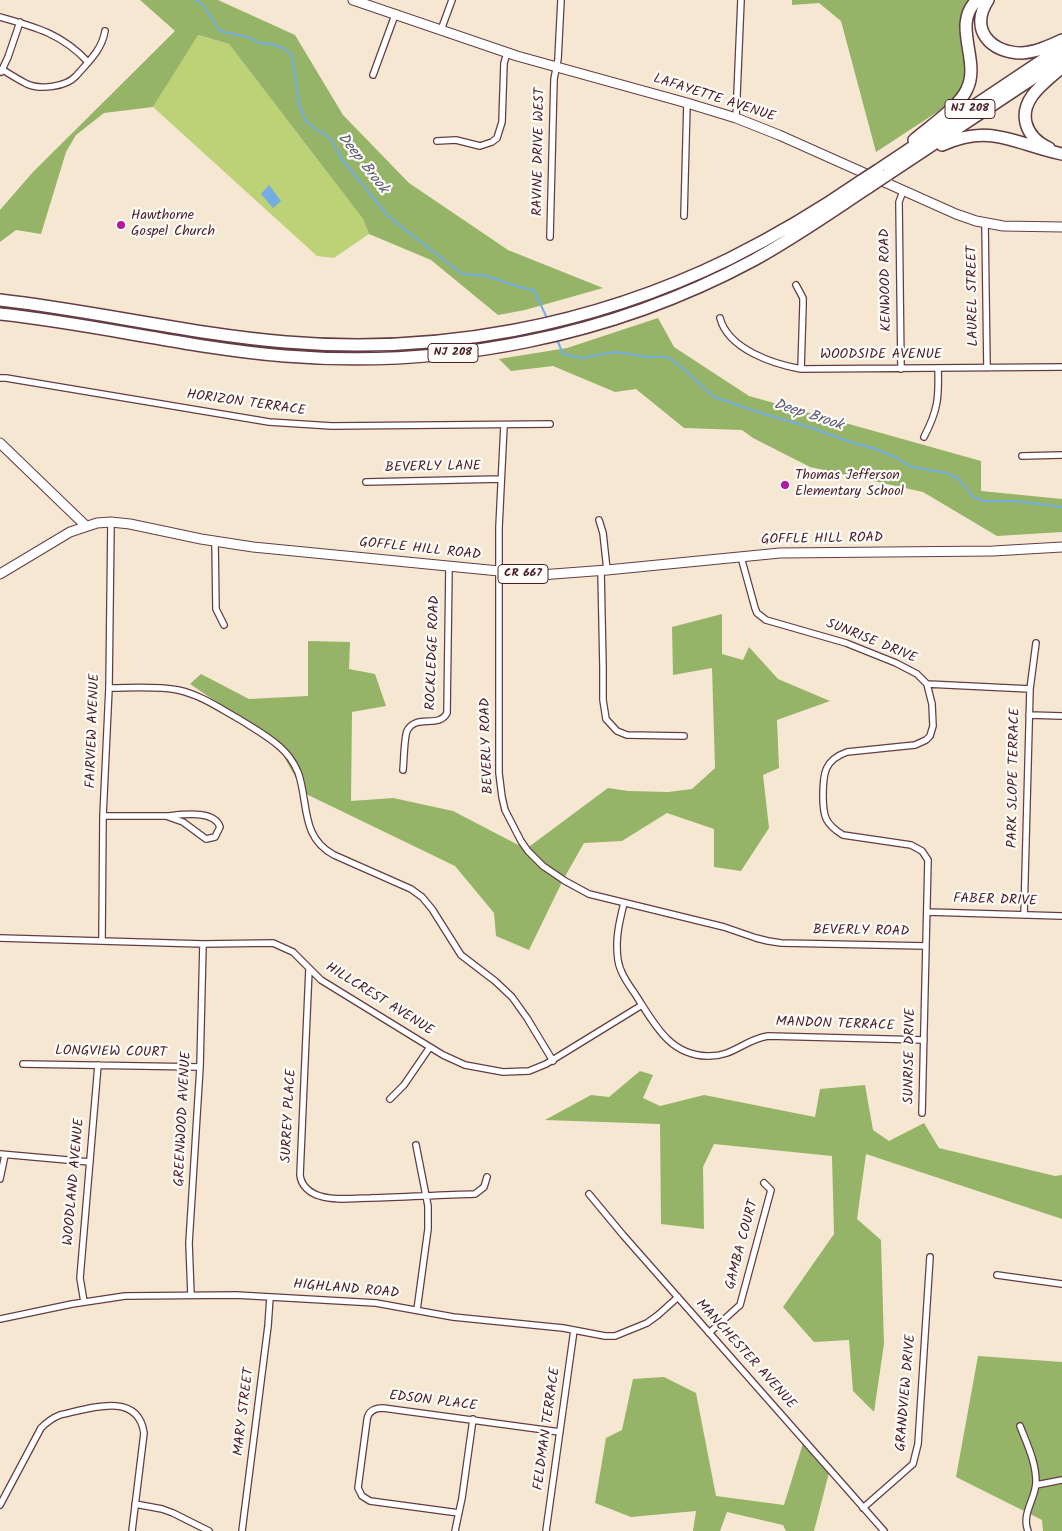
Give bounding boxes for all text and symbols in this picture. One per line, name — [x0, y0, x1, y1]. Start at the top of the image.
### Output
street label: LAFAYETTE AVENUE — [651, 71, 777, 127]
street label: RAVINE DRIVE WEST — [530, 88, 550, 216]
road number: NJ 208 — [945, 100, 995, 118]
water label: Deep Brook — [333, 130, 391, 198]
place label: Hawthorne Gospel Church — [131, 209, 215, 242]
marker: Hawthorne Gospel Church — [115, 219, 127, 231]
street label: KENWOOD ROAD — [878, 228, 896, 332]
street label: LAUREL STREET — [965, 245, 983, 347]
road number: NJ 208 — [428, 343, 478, 362]
street label: WOODSIDE AVENUE — [820, 348, 942, 364]
street label: HORIZON TERRACE — [185, 387, 307, 421]
water label: Deep Brook — [771, 396, 845, 436]
street label: BEVERLY LANE — [385, 459, 481, 477]
place label: Thomas Jefferson Elementary School — [795, 469, 904, 502]
marker: Thomas Jefferson Elementary School — [779, 479, 791, 491]
street label: GOFFLE HILL ROAD — [761, 531, 883, 549]
street label: GOFFLE HILL ROAD — [358, 535, 482, 565]
road number: CR 667 — [498, 564, 548, 584]
street label: ROCKLEDGE ROAD — [424, 595, 444, 711]
street label: SUNRISE DRIVE — [823, 616, 919, 668]
street label: FAIRVIEW AVENUE — [84, 673, 104, 789]
street label: BEVERLY ROAD — [478, 697, 498, 795]
street label: PARK SLOPE TERRACE — [1005, 708, 1025, 848]
street label: FABER DRIVE — [953, 891, 1037, 911]
street label: BEVERLY ROAD — [813, 923, 909, 941]
street label: HILLCREST AVENUE — [322, 960, 436, 1040]
street label: SUNRISE DRIVE — [902, 1008, 920, 1104]
street label: MANDON TERRACE — [775, 1015, 895, 1035]
street label: LONGVIEW COURT — [55, 1044, 167, 1062]
street label: GREENWOOD AVENUE — [172, 1051, 196, 1187]
street label: SURREY PLACE — [279, 1068, 301, 1164]
street label: WOODLAND AVENUE — [61, 1118, 89, 1246]
street label: GAMBA COURT — [723, 1198, 763, 1292]
street label: HIGHLAND ROAD — [292, 1277, 400, 1303]
street label: MANCHESTER AVENUE — [691, 1297, 799, 1413]
street label: GRANDVIEW DRIVE — [894, 1334, 920, 1452]
street label: FELDMAN TERRACE — [531, 1366, 565, 1492]
street label: MARY STREET — [231, 1367, 259, 1457]
street label: EDSON PLACE — [388, 1388, 478, 1416]

